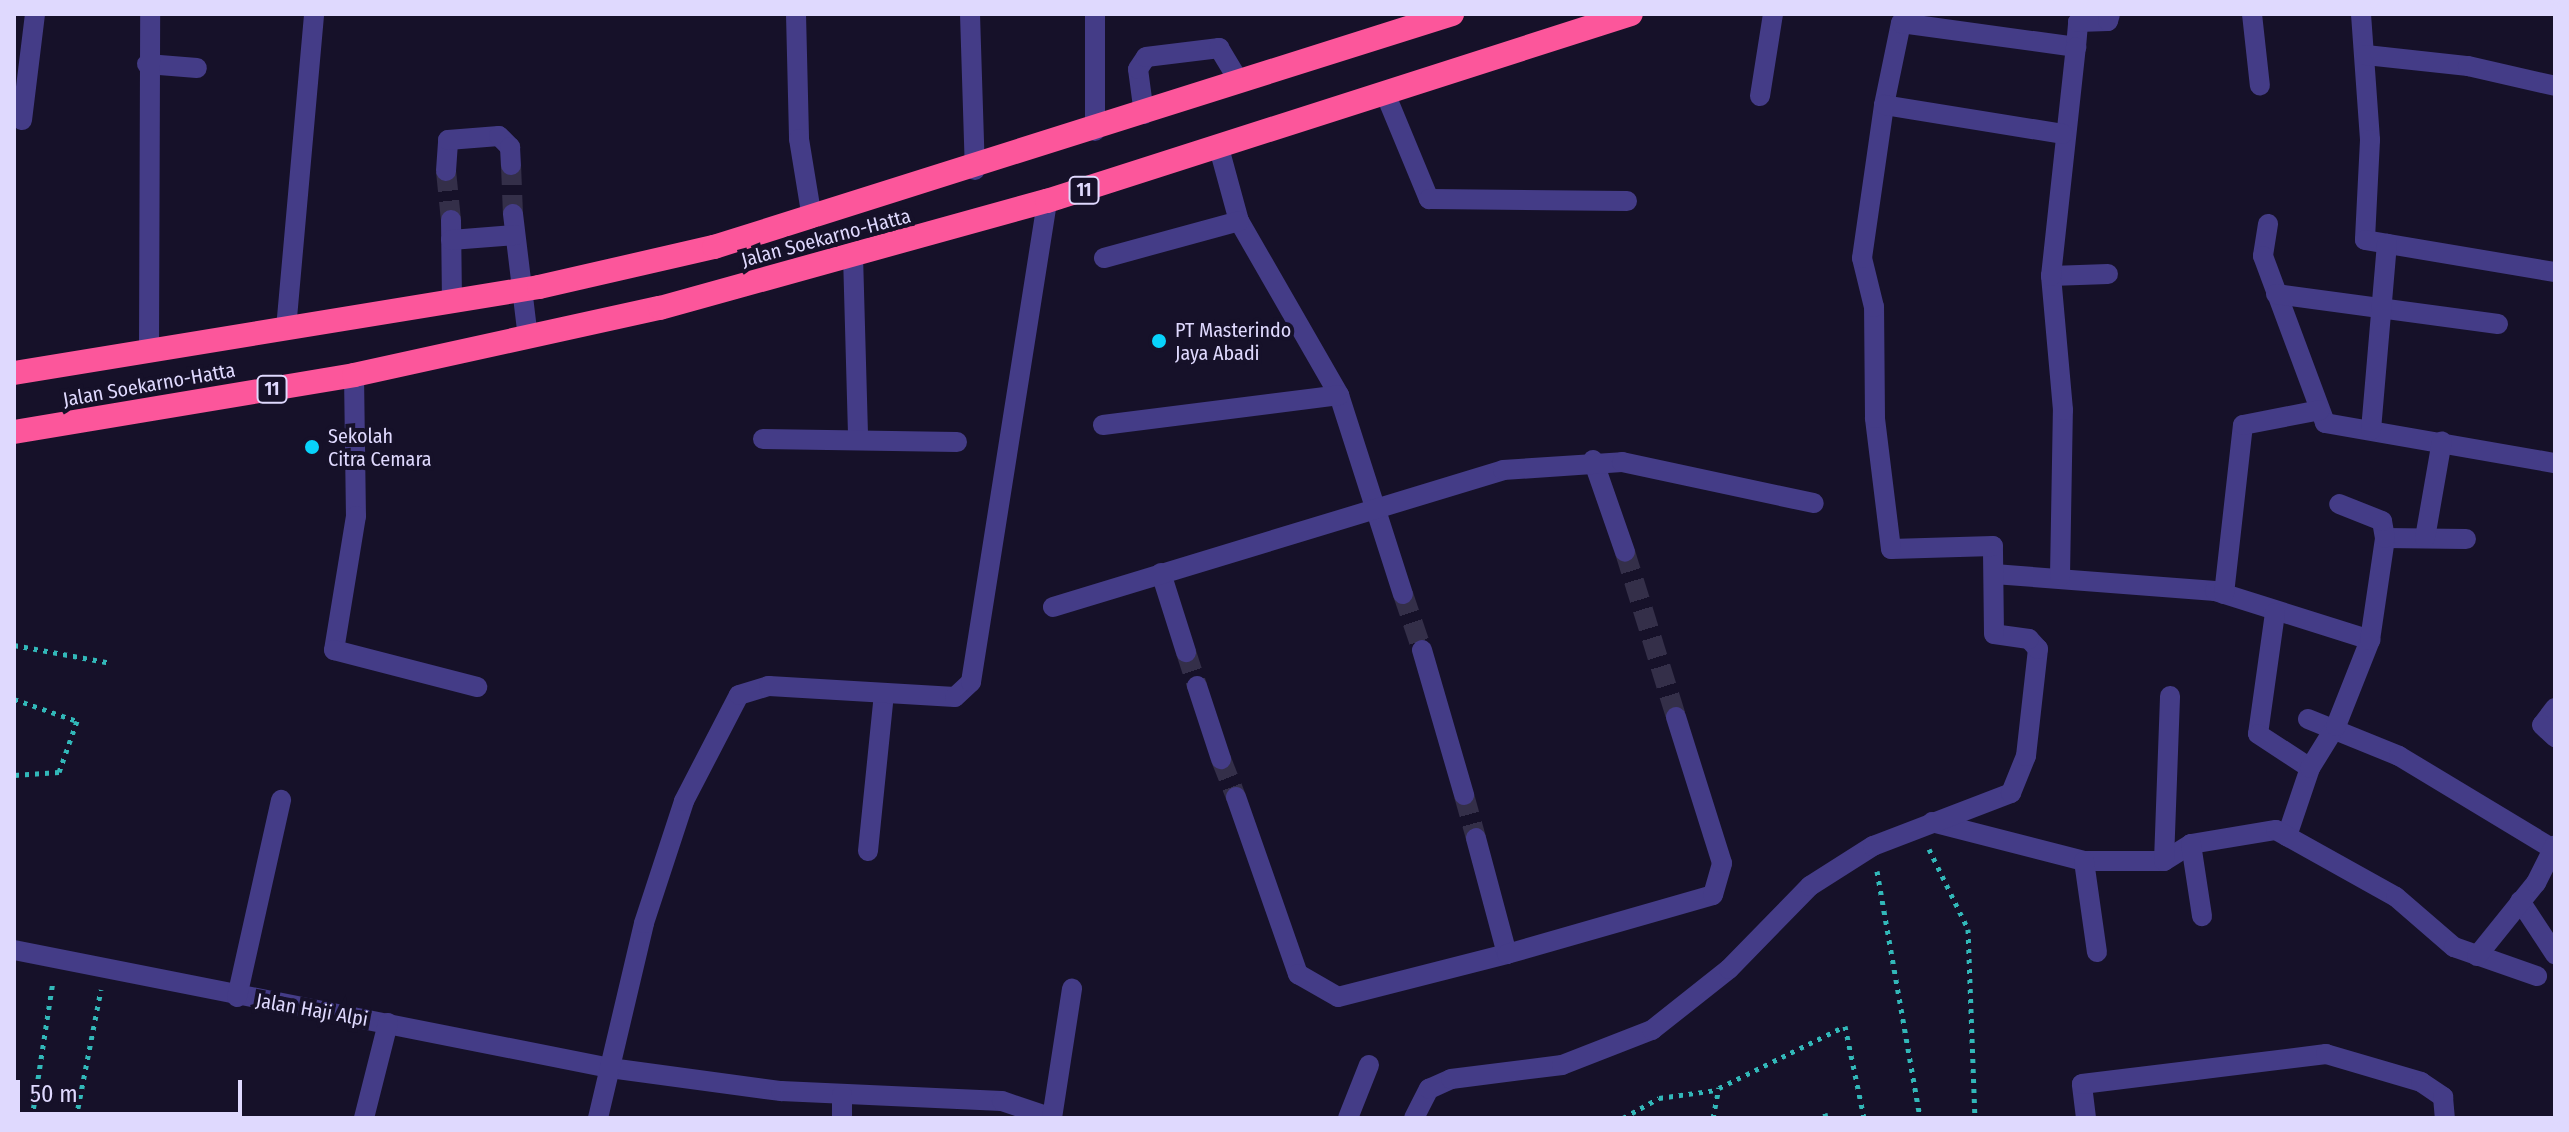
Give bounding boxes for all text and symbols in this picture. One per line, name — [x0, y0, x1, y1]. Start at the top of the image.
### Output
road number: 11 — [1068, 176, 1100, 204]
street label: Jalan Soekarno-Hatta — [739, 204, 913, 272]
place label: PT Masterindo Jaya Abadi — [1175, 318, 1291, 365]
marker: PT Masterindo Jaya Abadi — [1150, 332, 1168, 350]
street label: Jalan Soekarno-Hatta — [61, 358, 237, 412]
road number: 11 — [256, 375, 288, 403]
place label: Sekolah Citra Cemara — [328, 424, 432, 471]
marker: Sekolah Citra Cemara — [303, 438, 321, 456]
street label: Jalan Haji Alpi — [254, 988, 370, 1032]
scale bar — [20, 1064, 246, 1114]
text: 50 m — [30, 1080, 78, 1108]

